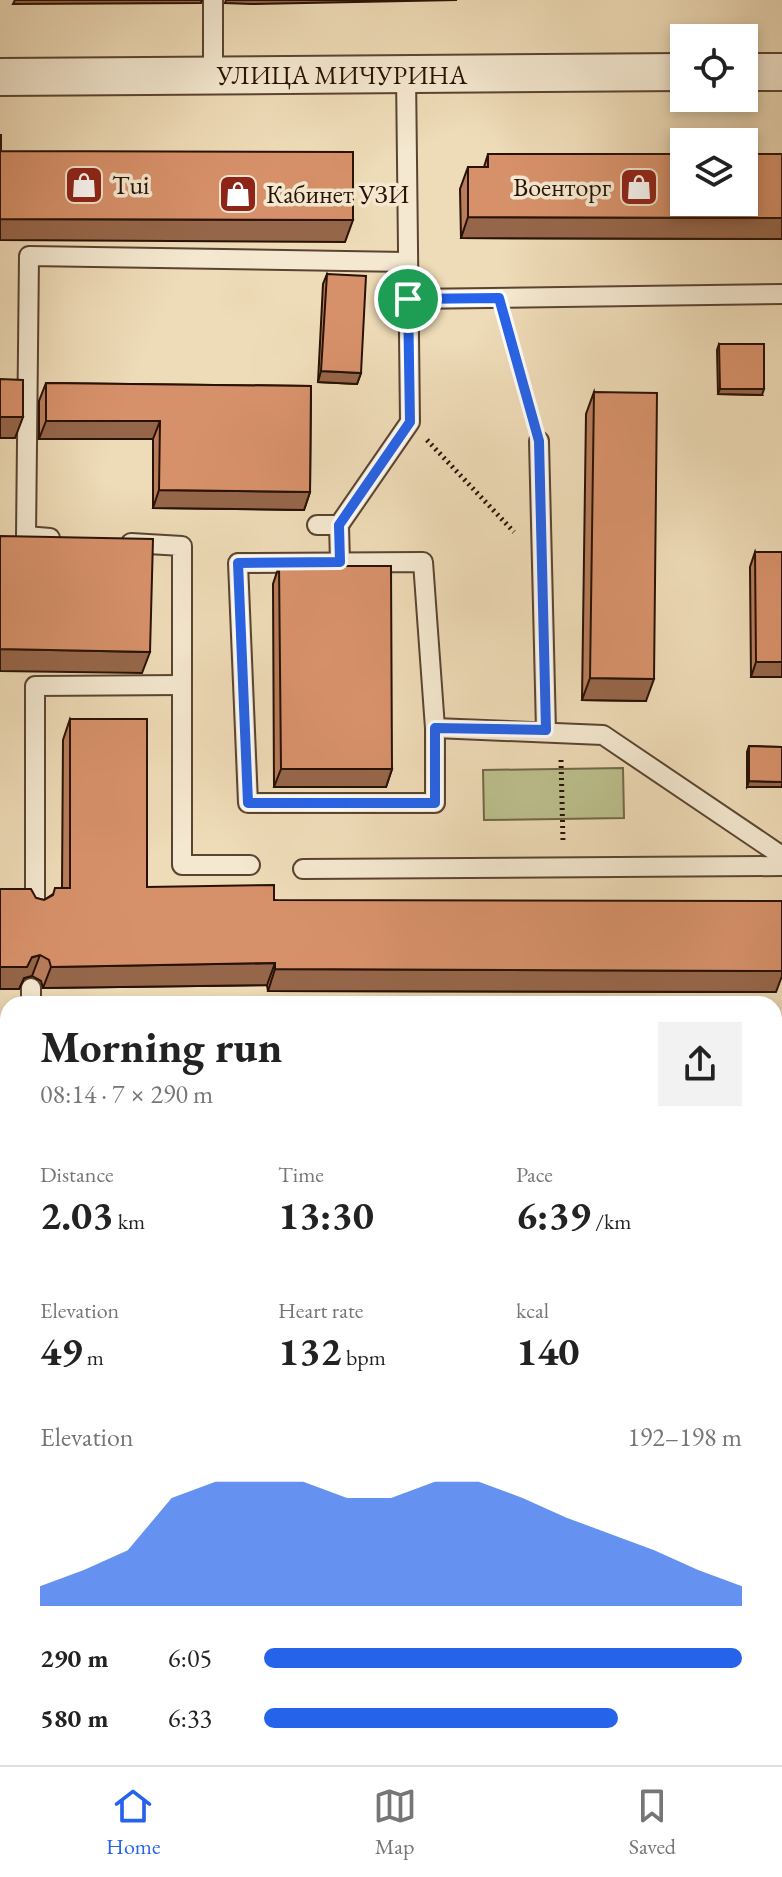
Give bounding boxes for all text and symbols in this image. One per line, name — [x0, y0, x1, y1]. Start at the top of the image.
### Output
map controls — [670, 24, 758, 216]
button: locate — [670, 24, 758, 112]
street label: УЛИЦА МИЧУРИНА — [216, 58, 468, 92]
button: layers — [670, 128, 758, 216]
shop icon: Tui — [63, 164, 105, 206]
shop icon: Военторг — [618, 166, 660, 208]
place label: Tui — [112, 168, 150, 202]
place label: Военторг — [513, 170, 611, 204]
shop icon: Кабинет УЗИ — [217, 173, 259, 215]
place label: Кабинет УЗИ — [266, 177, 409, 211]
pin — [374, 265, 442, 333]
icon: arrive — [386, 277, 430, 321]
text: Morning run — [40, 1018, 282, 1075]
button: share — [658, 1022, 742, 1106]
text: 08:14 · 7 × 290 m — [40, 1077, 213, 1111]
text: Distance — [40, 1160, 113, 1189]
text: Time — [278, 1160, 324, 1189]
text: Pace — [516, 1160, 553, 1189]
text: 2.03 — [40, 1189, 113, 1241]
text: 13:30 — [278, 1189, 374, 1241]
text: 6:39 — [516, 1189, 591, 1241]
text: km — [113, 1207, 145, 1236]
text: /km — [591, 1207, 631, 1236]
text: Elevation — [40, 1296, 119, 1325]
text: Heart rate — [278, 1296, 363, 1325]
text: kcal — [516, 1296, 549, 1325]
text: 49 — [40, 1325, 82, 1377]
text: 132 — [278, 1325, 341, 1377]
text: 140 — [516, 1325, 579, 1377]
text: m — [82, 1343, 104, 1372]
text: bpm — [341, 1343, 386, 1372]
text: Elevation — [40, 1420, 134, 1454]
text: 192–198 m — [627, 1420, 742, 1454]
text: 290 m — [40, 1641, 108, 1675]
text: 6:05 — [168, 1641, 212, 1675]
text: 580 m — [40, 1701, 108, 1735]
text: 6:33 — [168, 1701, 212, 1735]
tab: Home — [106, 1784, 160, 1861]
tab: Map — [373, 1784, 417, 1861]
tab: Saved — [629, 1784, 676, 1861]

